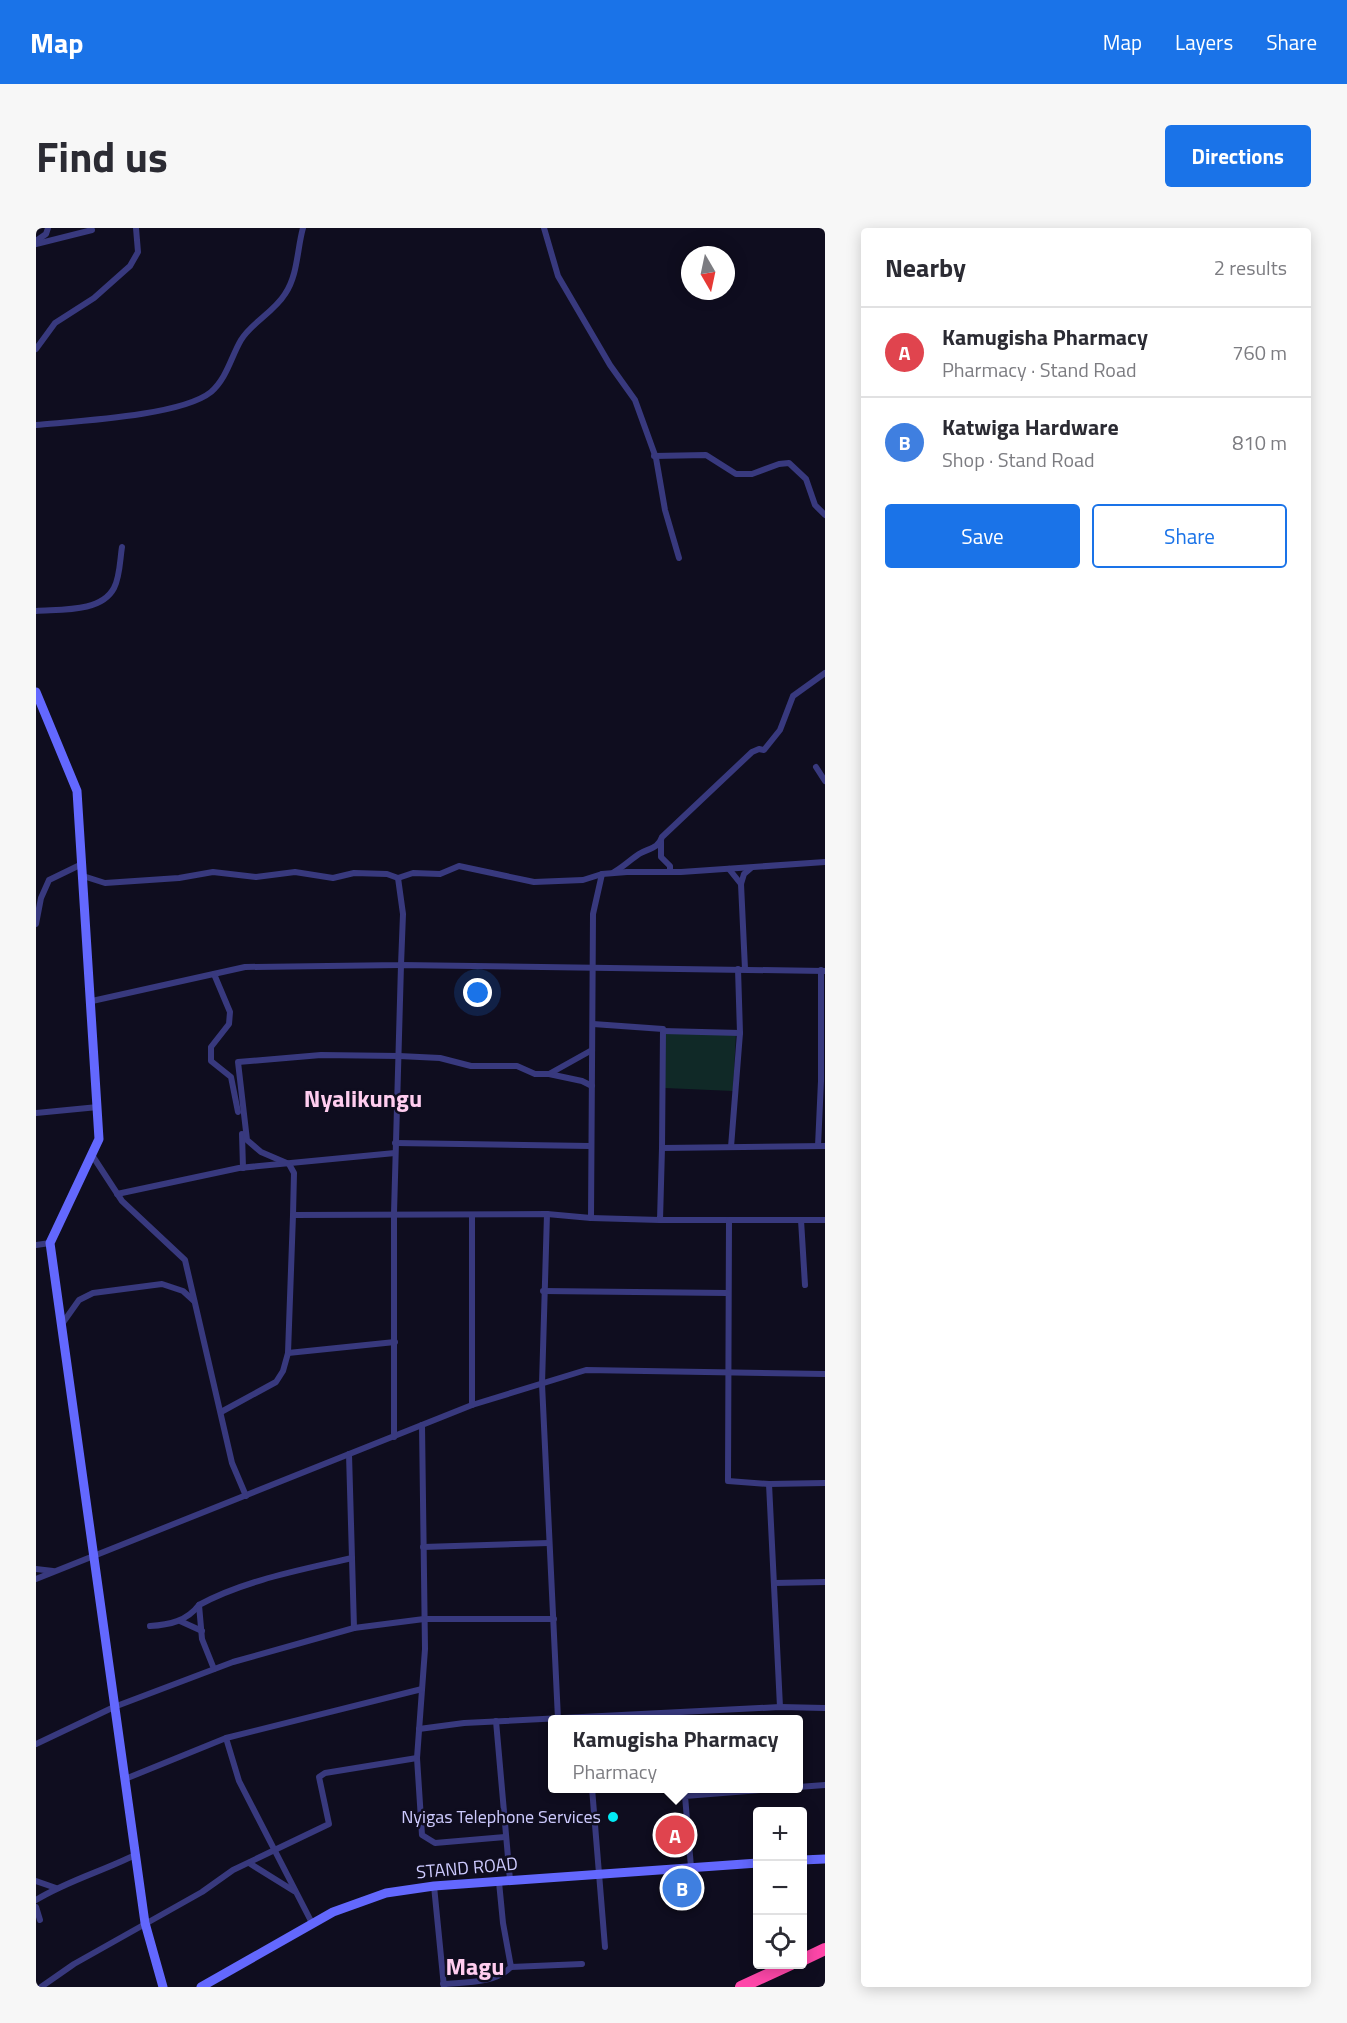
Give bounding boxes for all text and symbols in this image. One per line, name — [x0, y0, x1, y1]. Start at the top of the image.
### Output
text: Map — [30, 21, 84, 64]
text: Map — [1103, 26, 1142, 58]
text: Layers — [1175, 26, 1233, 58]
text: Share — [1266, 26, 1317, 58]
text: Find us — [36, 124, 168, 188]
button: Directions — [1165, 125, 1311, 187]
north arrow — [681, 246, 735, 300]
text: Nearby — [885, 248, 966, 287]
text: 2 results — [1214, 252, 1287, 283]
text: Kamugisha Pharmacy — [942, 320, 1148, 354]
text: A — [898, 337, 911, 368]
text: 760 m — [1232, 337, 1287, 368]
text: Pharmacy · Stand Road — [942, 354, 1137, 385]
text: Katwiga Hardware — [942, 410, 1119, 444]
text: B — [898, 427, 911, 458]
text: 810 m — [1232, 427, 1287, 458]
text: Shop · Stand Road — [942, 444, 1095, 475]
button: Save — [885, 504, 1080, 568]
button: Share — [1092, 504, 1287, 568]
your location — [463, 978, 492, 1007]
district label: Nyalikungu — [304, 1080, 422, 1116]
popup — [548, 1715, 803, 1793]
text: Kamugisha Pharmacy — [573, 1722, 778, 1756]
text: Pharmacy — [573, 1756, 657, 1787]
place label: Nyigas Telephone Services — [401, 1803, 601, 1830]
map controls — [753, 1807, 807, 1969]
button: + — [753, 1807, 807, 1861]
marker: Nyigas Telephone Services — [606, 1810, 620, 1824]
pin: A — [656, 1812, 694, 1858]
street label: STAND ROAD — [415, 1850, 519, 1885]
button: − — [753, 1861, 807, 1915]
pin: B — [662, 1866, 702, 1910]
button: locate — [753, 1915, 807, 1969]
district label: Magu — [446, 1948, 504, 1984]

